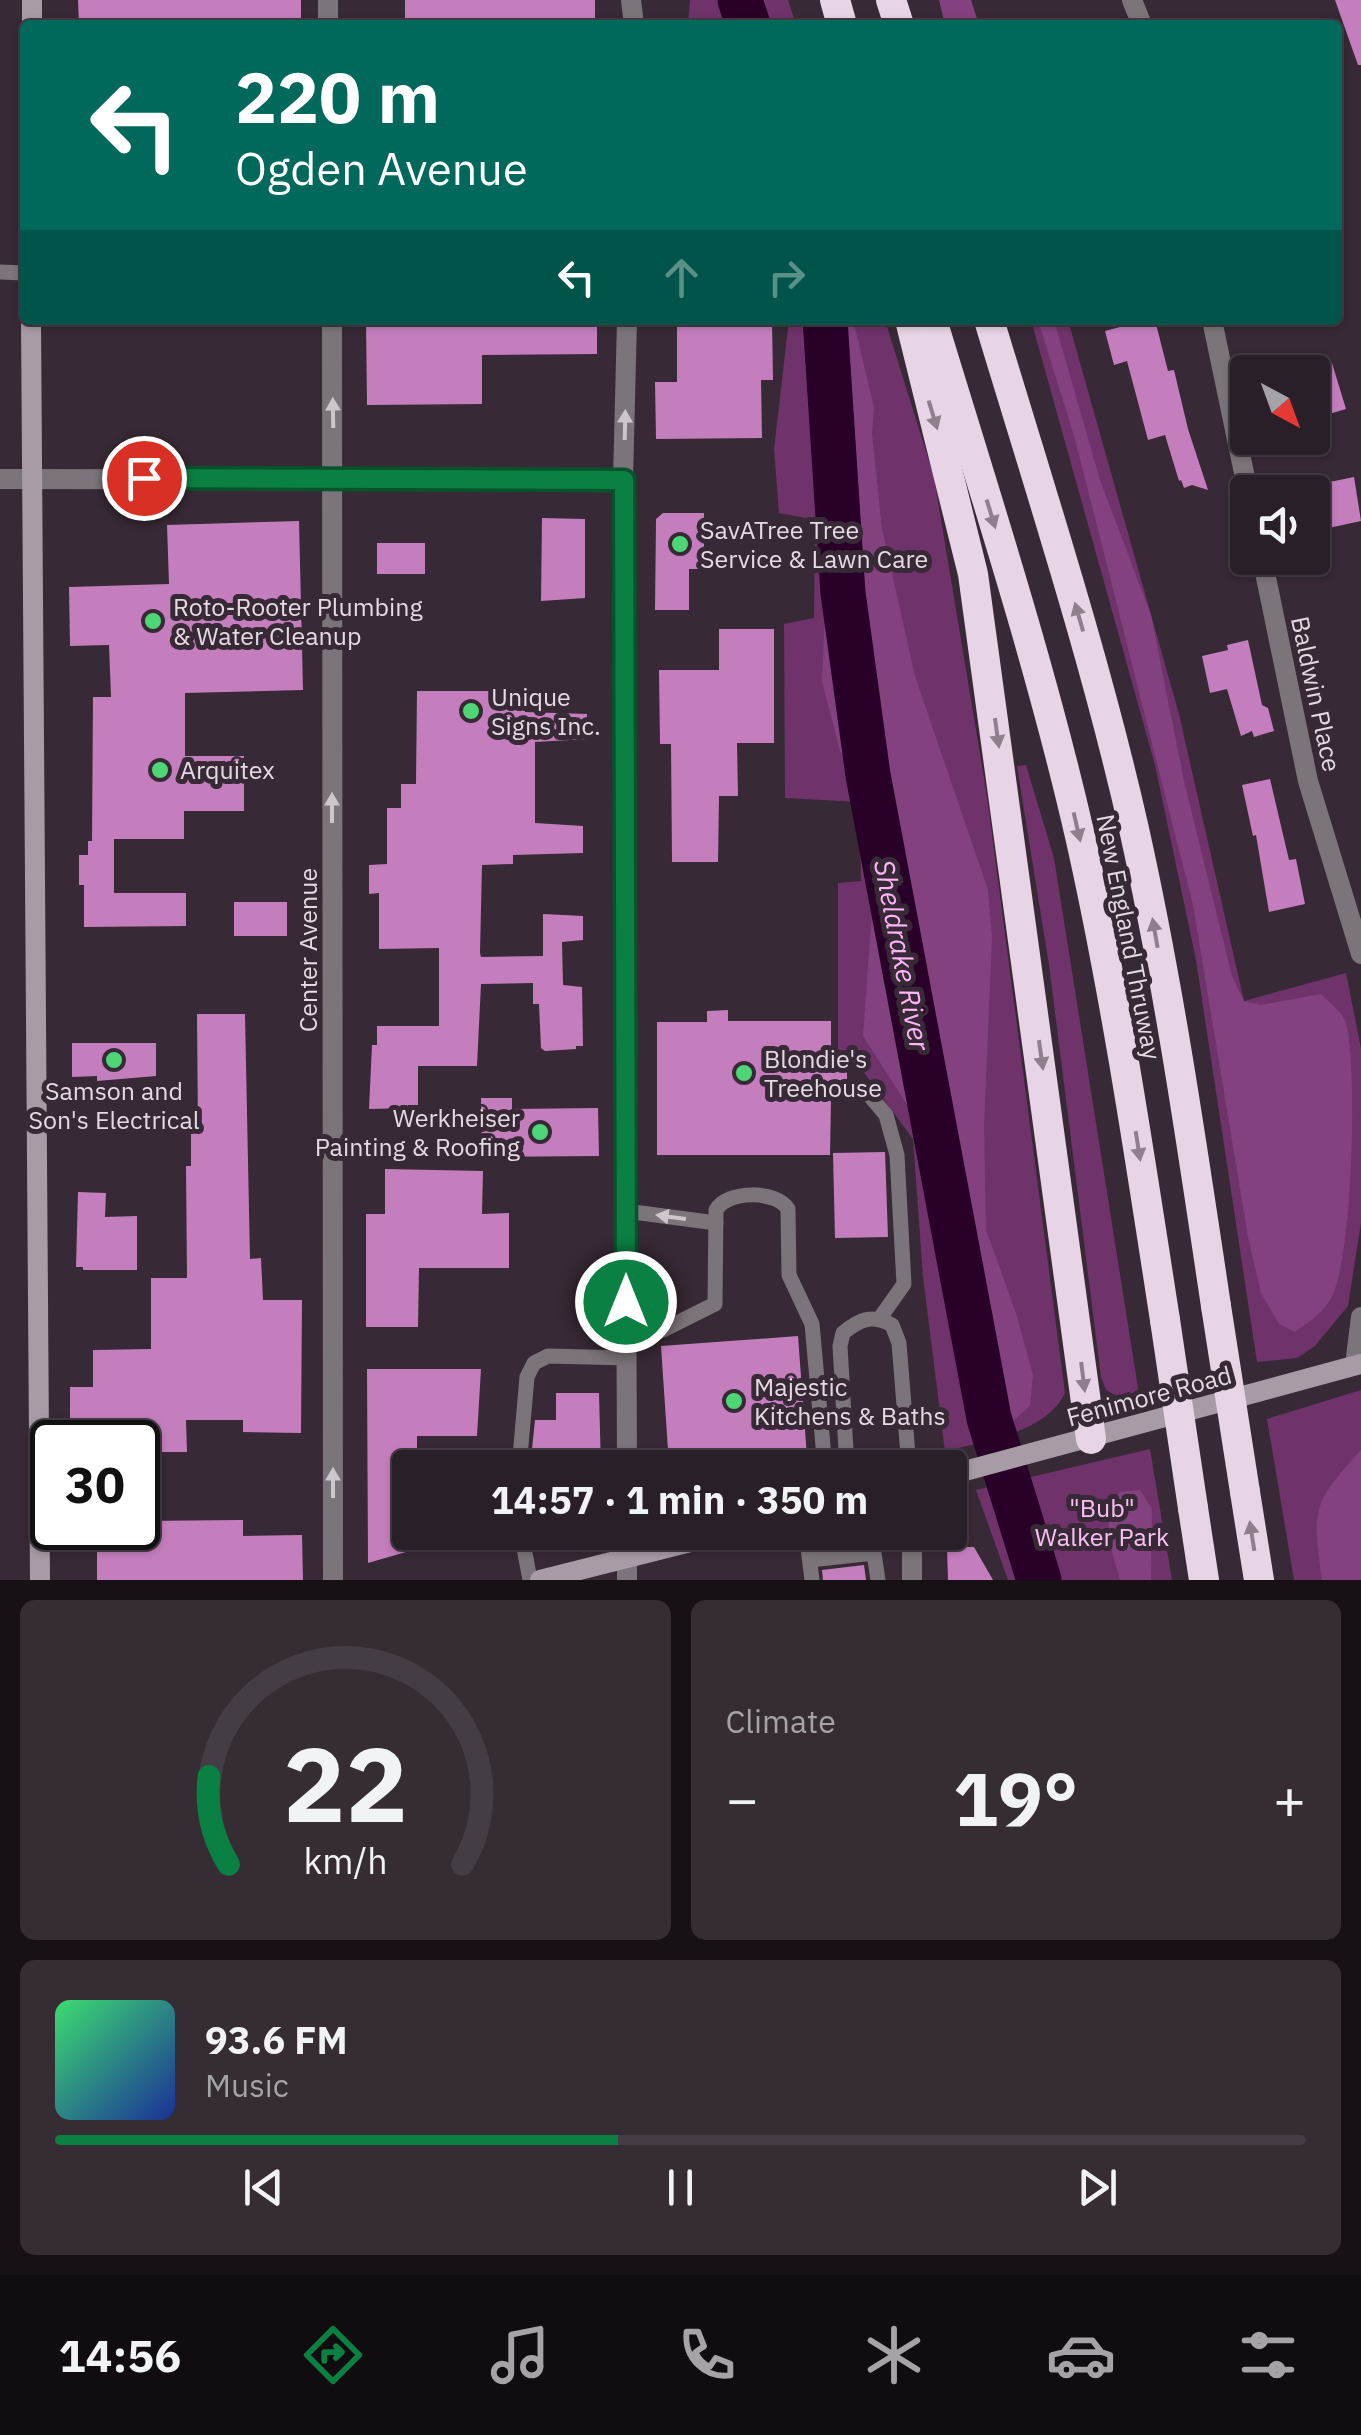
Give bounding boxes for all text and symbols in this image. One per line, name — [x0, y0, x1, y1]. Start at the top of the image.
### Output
text: 220 m — [235, 51, 440, 142]
icon: left — [70, 60, 200, 190]
text: Ogden Avenue — [235, 139, 528, 197]
icon: left — [549, 250, 604, 305]
icon: ahead — [654, 250, 709, 305]
icon: right — [759, 250, 814, 305]
north arrow — [1230, 355, 1330, 455]
map controls — [1230, 355, 1330, 575]
one-way arrow — [325, 396, 341, 428]
one-way arrow — [926, 400, 941, 430]
one-way arrow — [617, 409, 633, 441]
pin — [102, 436, 187, 521]
icon: arrive — [117, 451, 172, 506]
button: sound — [1230, 475, 1330, 575]
one-way arrow — [984, 499, 999, 529]
place label: SavATree Tree Service & Lawn Care — [700, 513, 928, 575]
marker: SavATree Tree Service & Lawn Care — [669, 533, 691, 555]
place label: Roto-Rooter Plumbing & Water Cleanup — [173, 590, 423, 652]
one-way arrow — [1070, 602, 1086, 633]
marker: Roto-Rooter Plumbing & Water Cleanup — [142, 610, 164, 632]
street label: Baldwin Place — [1284, 613, 1349, 775]
place label: Unique Signs Inc. — [491, 680, 601, 742]
marker: Unique Signs Inc. — [460, 700, 482, 722]
one-way arrow — [989, 717, 1005, 749]
place label: Arquitex — [180, 753, 275, 786]
marker: Arquitex — [149, 759, 171, 781]
one-way arrow — [324, 791, 340, 823]
street label: New England Thruway — [1089, 811, 1170, 1063]
one-way arrow — [1070, 812, 1085, 843]
water label: Sheldrake River — [866, 856, 939, 1054]
street label: Center Avenue — [291, 868, 324, 1032]
one-way arrow — [1147, 917, 1162, 948]
one-way arrow — [1033, 1039, 1049, 1071]
place label: Blondie's Treehouse — [764, 1042, 882, 1104]
marker: Samson and Son's Electrical — [103, 1049, 125, 1071]
marker: Blondie's Treehouse — [733, 1062, 755, 1084]
place label: Samson and Son's Electrical — [28, 1074, 200, 1136]
place label: Werkheiser Painting & Roofing — [315, 1101, 520, 1163]
marker: Werkheiser Painting & Roofing — [529, 1121, 551, 1143]
one-way arrow — [1130, 1131, 1146, 1163]
one-way arrow — [655, 1208, 686, 1224]
position arrow — [574, 1250, 678, 1354]
street label: Fenimore Road — [1063, 1358, 1235, 1433]
one-way arrow — [1075, 1362, 1091, 1393]
place label: Majestic Kitchens & Baths — [754, 1370, 946, 1432]
marker: Majestic Kitchens & Baths — [723, 1390, 745, 1412]
speed limit sign: 30 — [30, 1420, 160, 1550]
one-way arrow — [325, 1466, 341, 1498]
text: 14:57 · 1 min · 350 m — [491, 1475, 868, 1524]
park label: "Bub" Walker Park — [1035, 1491, 1169, 1553]
one-way arrow — [1243, 1520, 1259, 1551]
text: Climate — [726, 1700, 836, 1742]
text: 22 — [283, 1715, 408, 1851]
text: 19° — [953, 1749, 1078, 1847]
text: − — [726, 1763, 759, 1834]
text: + — [1273, 1763, 1306, 1834]
text: km/h — [303, 1837, 387, 1884]
text: 93.6 FM — [205, 2015, 348, 2064]
text: Music — [205, 2064, 289, 2106]
icon: previous — [236, 2160, 291, 2215]
icon: pause — [653, 2160, 708, 2215]
icon: next — [1070, 2160, 1125, 2215]
icon: directions — [298, 2320, 368, 2390]
icon: music — [485, 2320, 555, 2390]
icon: phone — [672, 2320, 742, 2390]
icon: climate — [859, 2320, 929, 2390]
icon: car — [1046, 2320, 1116, 2390]
icon: filters — [1233, 2320, 1303, 2390]
text: 14:56 — [58, 2326, 181, 2384]

